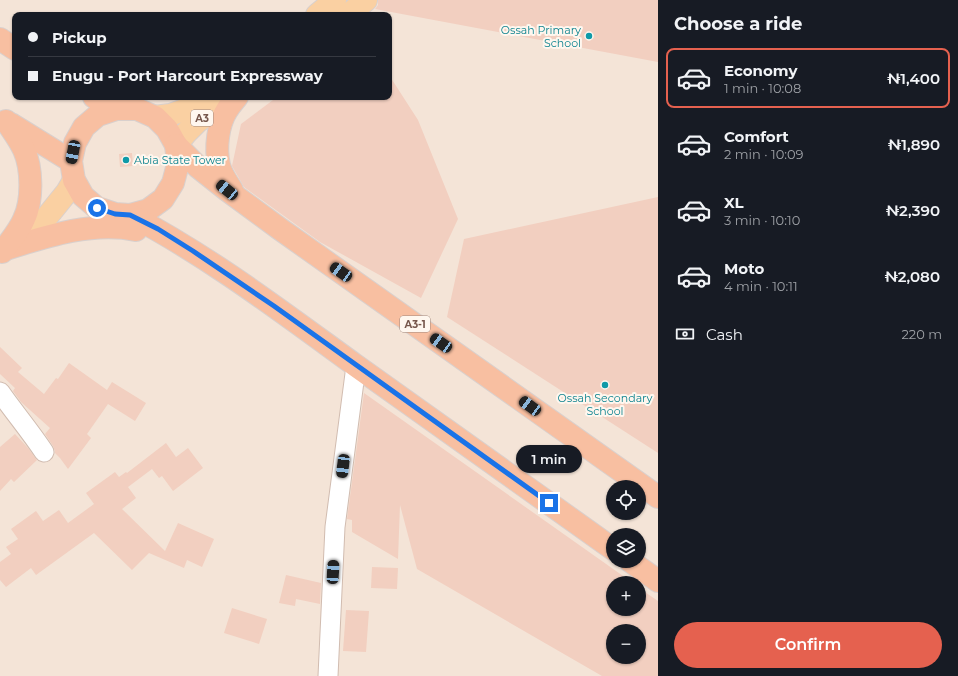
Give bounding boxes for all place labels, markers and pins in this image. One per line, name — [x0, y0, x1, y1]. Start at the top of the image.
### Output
place label: Ossah Primary School — [501, 23, 581, 50]
marker: Ossah Primary School — [584, 31, 594, 41]
place label: Abia State Tower — [134, 153, 226, 167]
marker: Abia State Tower — [121, 155, 131, 165]
marker: Ossah Secondary School — [600, 380, 610, 390]
place label: Ossah Secondary School — [558, 391, 652, 418]

